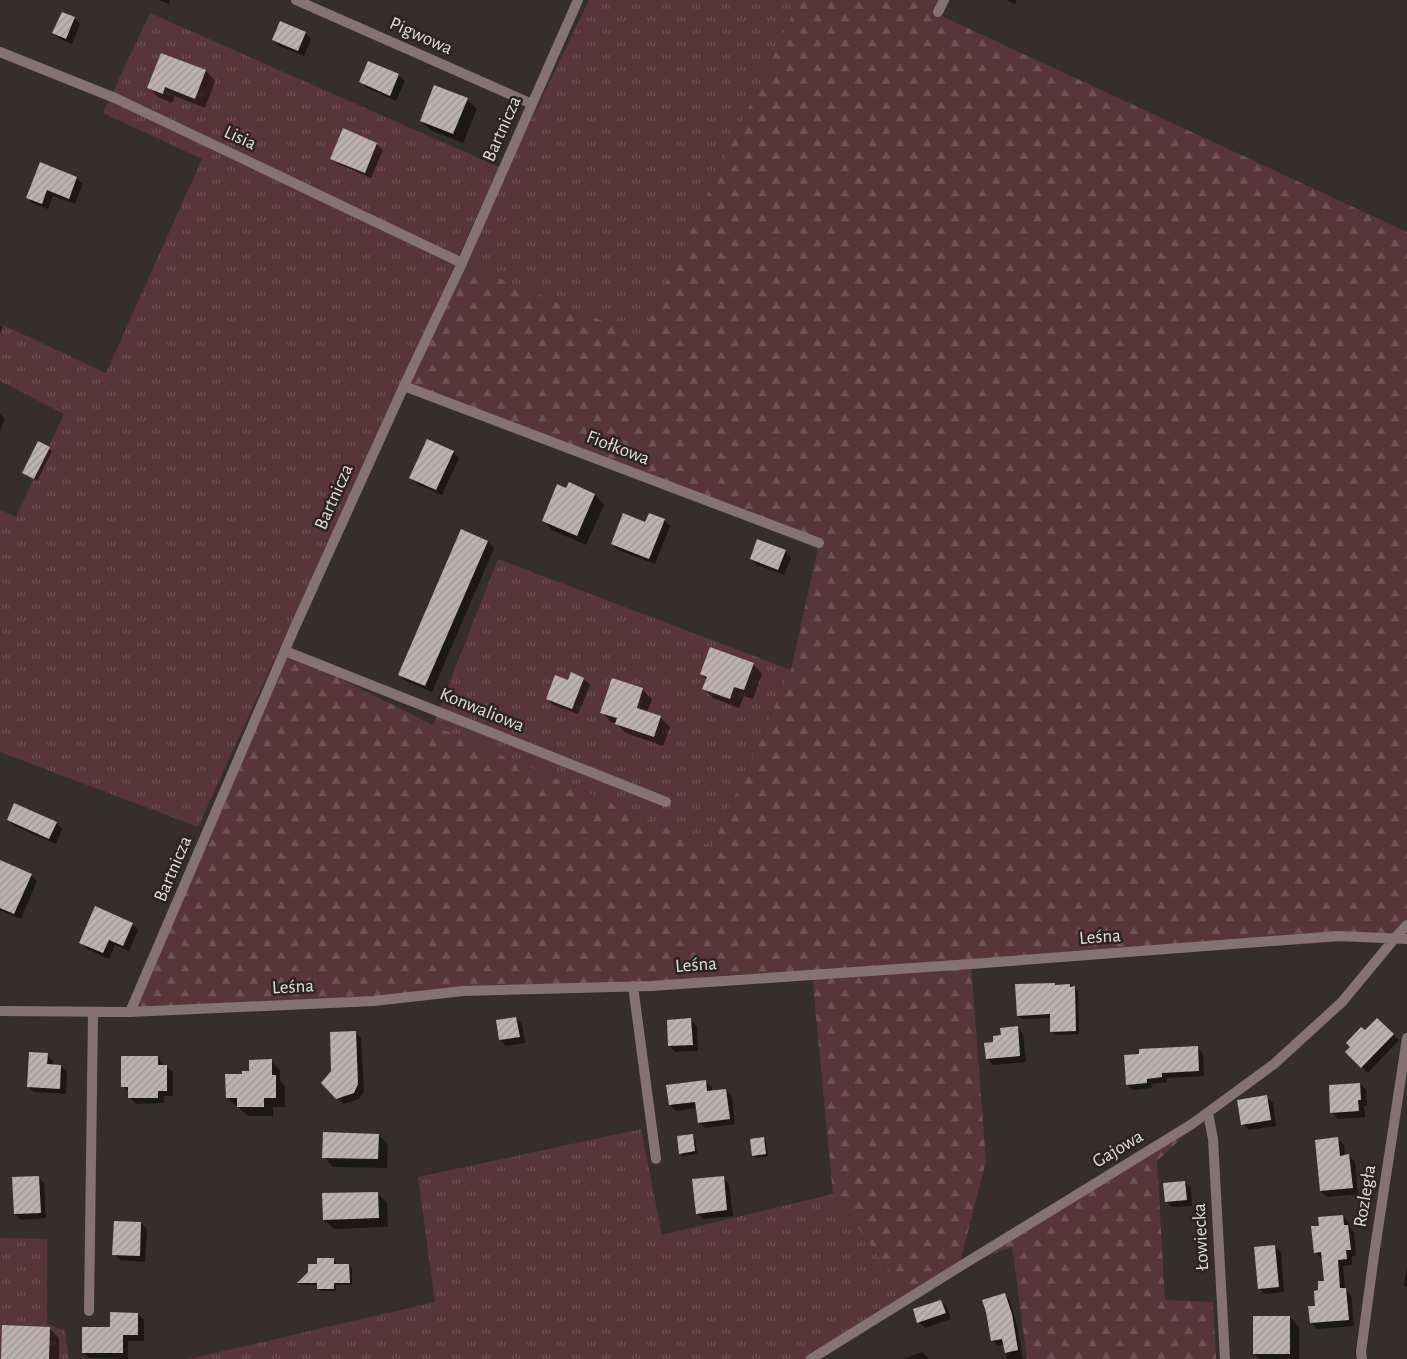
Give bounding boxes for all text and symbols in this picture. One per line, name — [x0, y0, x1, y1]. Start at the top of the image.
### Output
street label: Pigwowa — [387, 14, 455, 58]
street label: Bartnicza — [479, 93, 525, 165]
street label: Lisia — [221, 122, 259, 154]
street label: Fiołkowa — [584, 427, 652, 469]
street label: Bartnicza — [311, 461, 357, 533]
street label: Konwaliowa — [437, 684, 527, 736]
street label: Bartnicza — [151, 833, 195, 905]
street label: Leśna — [1078, 926, 1122, 948]
street label: Leśna — [674, 954, 718, 976]
street label: Leśna — [272, 976, 315, 998]
street label: Gajowa — [1089, 1126, 1147, 1171]
street label: Rozległa — [1351, 1163, 1379, 1229]
street label: Łowiecka — [1190, 1203, 1212, 1271]

